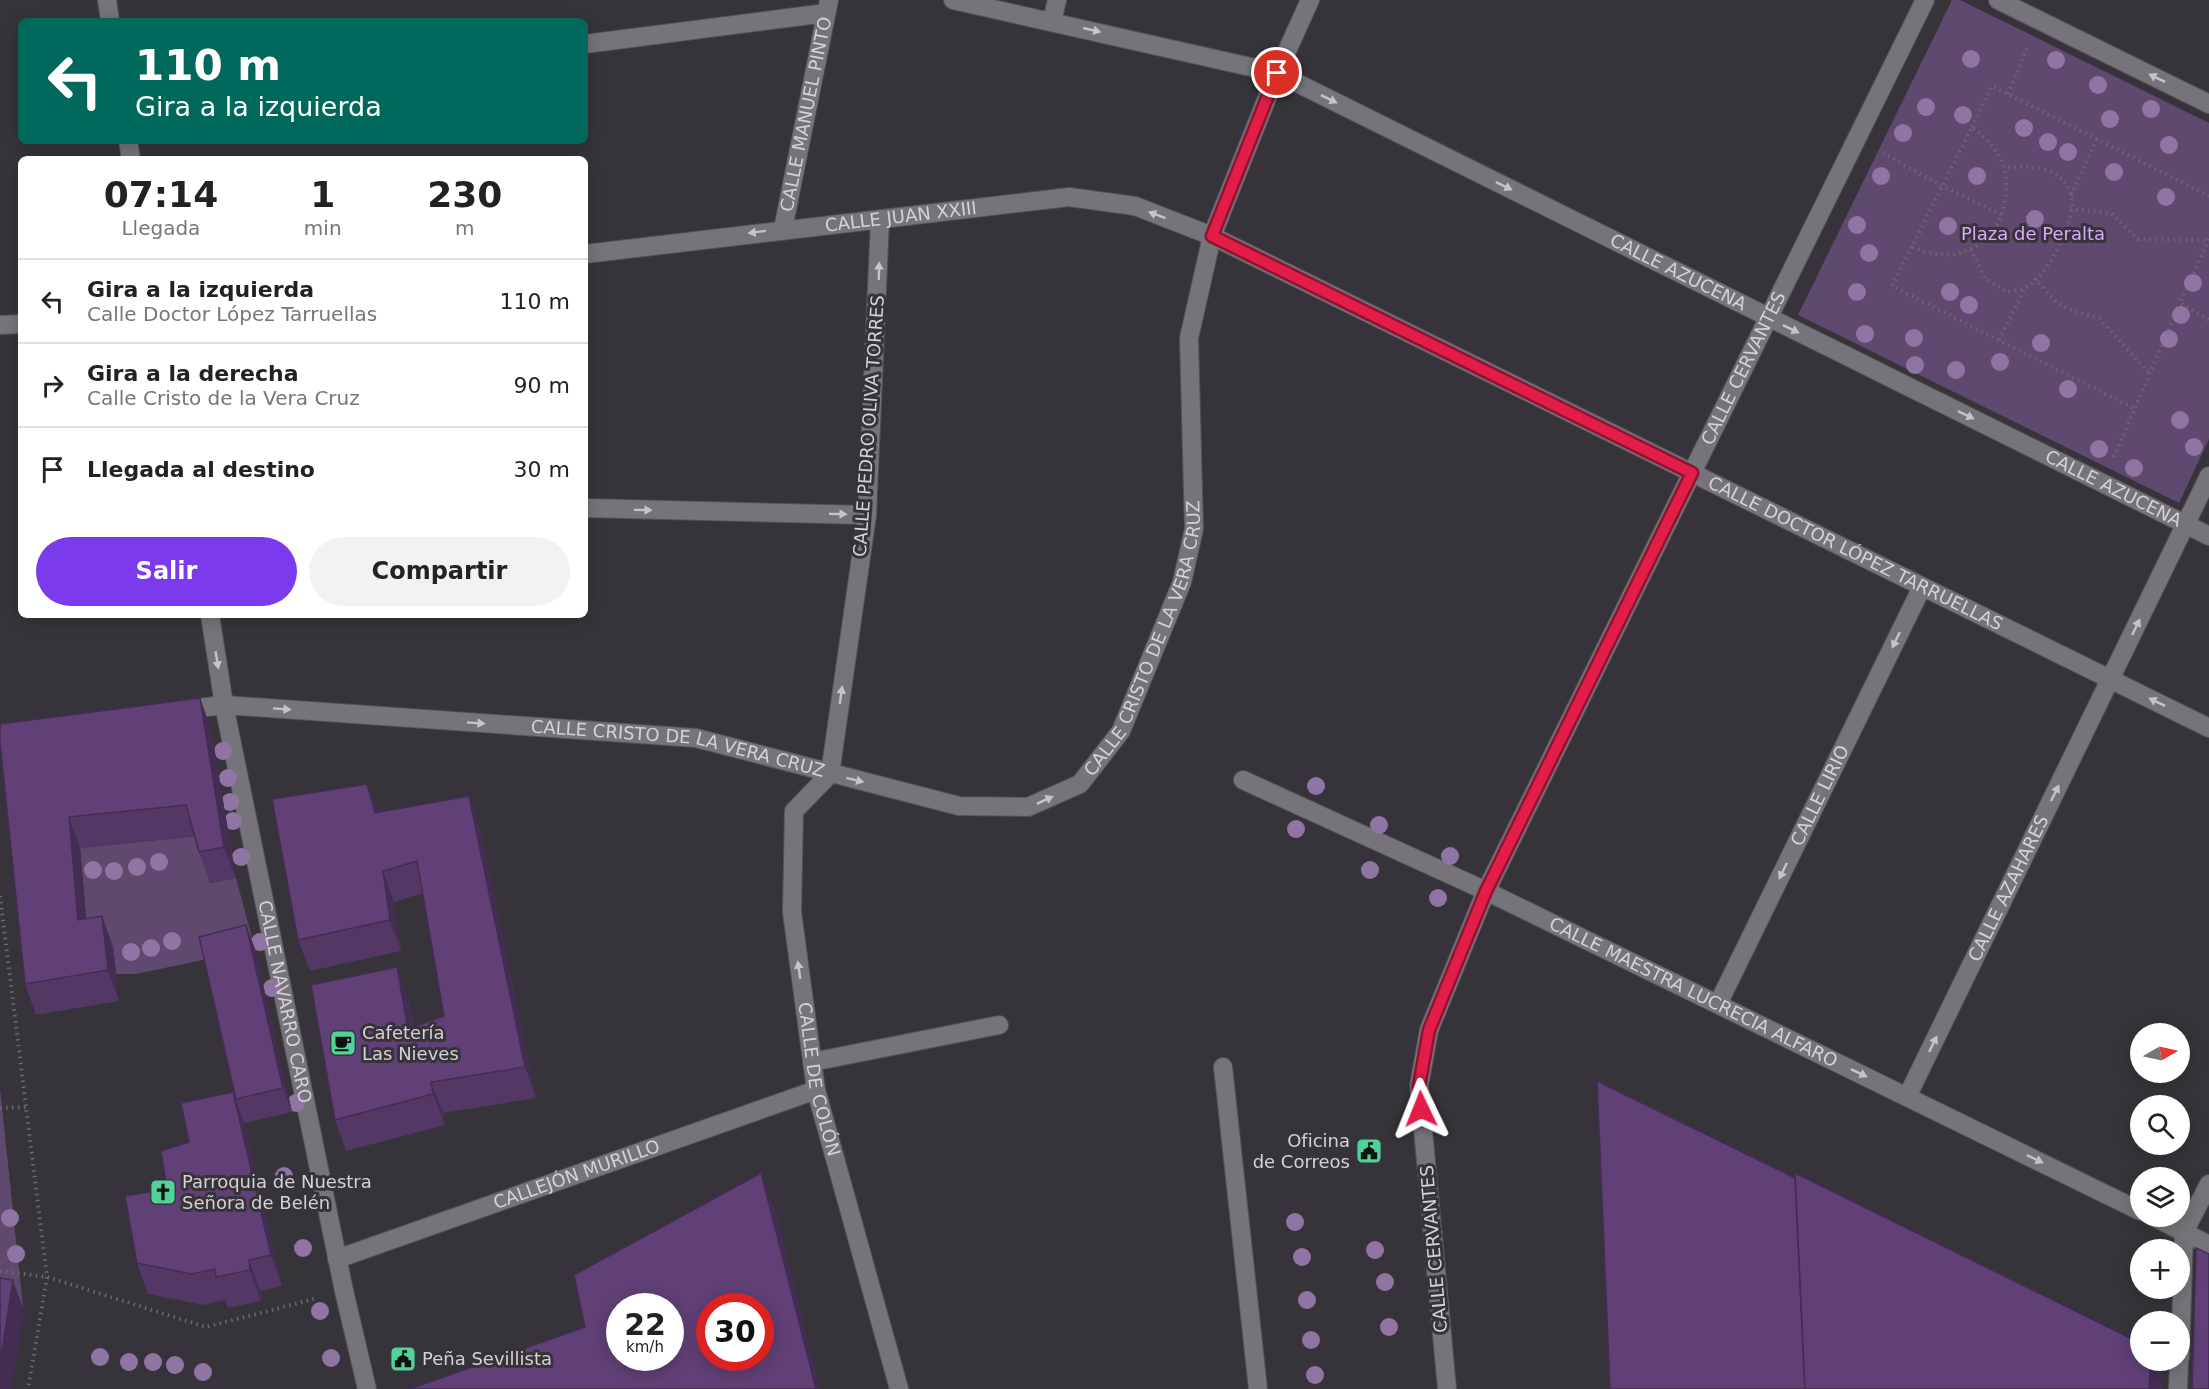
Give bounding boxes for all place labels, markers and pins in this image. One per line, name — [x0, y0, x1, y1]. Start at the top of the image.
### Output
pin — [1251, 47, 1302, 98]
place label: Cafetería Las Nieves — [362, 1022, 459, 1064]
cafe icon: Cafetería Las Nieves — [328, 1028, 358, 1058]
place label: Oficina de Correos — [1253, 1130, 1350, 1172]
public building icon: Oficina de Correos — [1354, 1136, 1384, 1166]
place label: Parroquia de Nuestra Señora de Belén — [182, 1171, 372, 1213]
church icon: Parroquia de Nuestra Señora de Belén — [148, 1177, 178, 1207]
public building icon: Peña Sevillista — [388, 1344, 418, 1374]
place label: Peña Sevillista — [422, 1348, 552, 1369]

